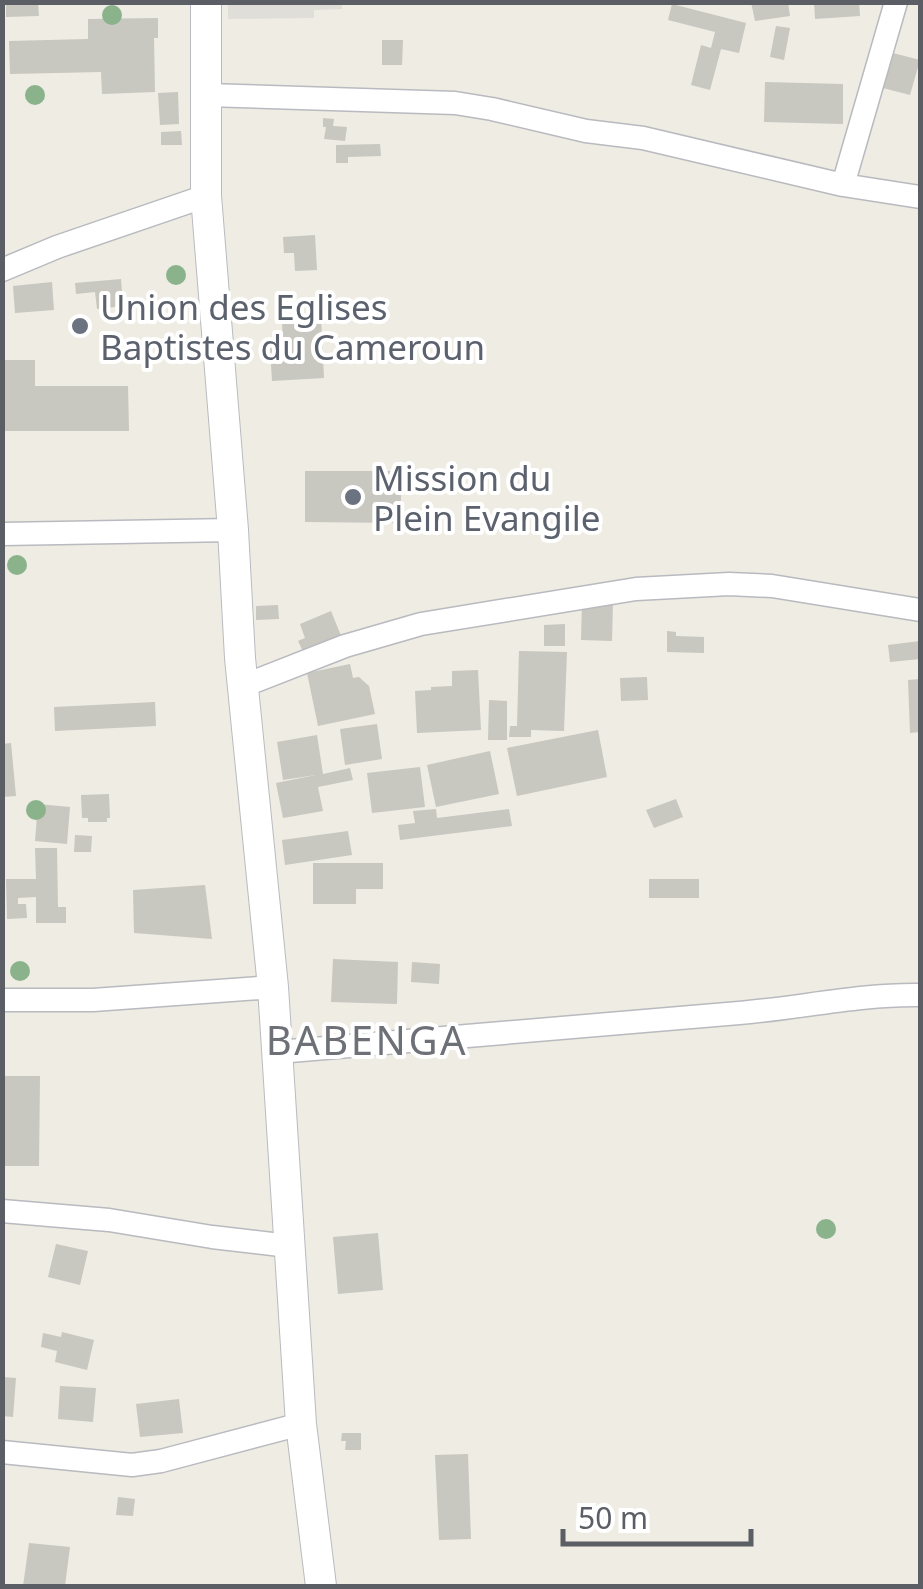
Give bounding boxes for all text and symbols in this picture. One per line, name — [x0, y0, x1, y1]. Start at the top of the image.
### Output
place label: Union des Eglises Baptistes du Cameroun — [100, 283, 485, 370]
marker: Union des Eglises Baptistes du Cameroun — [69, 315, 91, 337]
place label: Mission du Plein Evangile — [373, 454, 601, 541]
marker: Mission du Plein Evangile — [342, 486, 364, 508]
district label: BABENGA — [266, 1012, 468, 1067]
scale bar — [563, 1484, 750, 1546]
text: 50 m — [578, 1497, 648, 1538]

